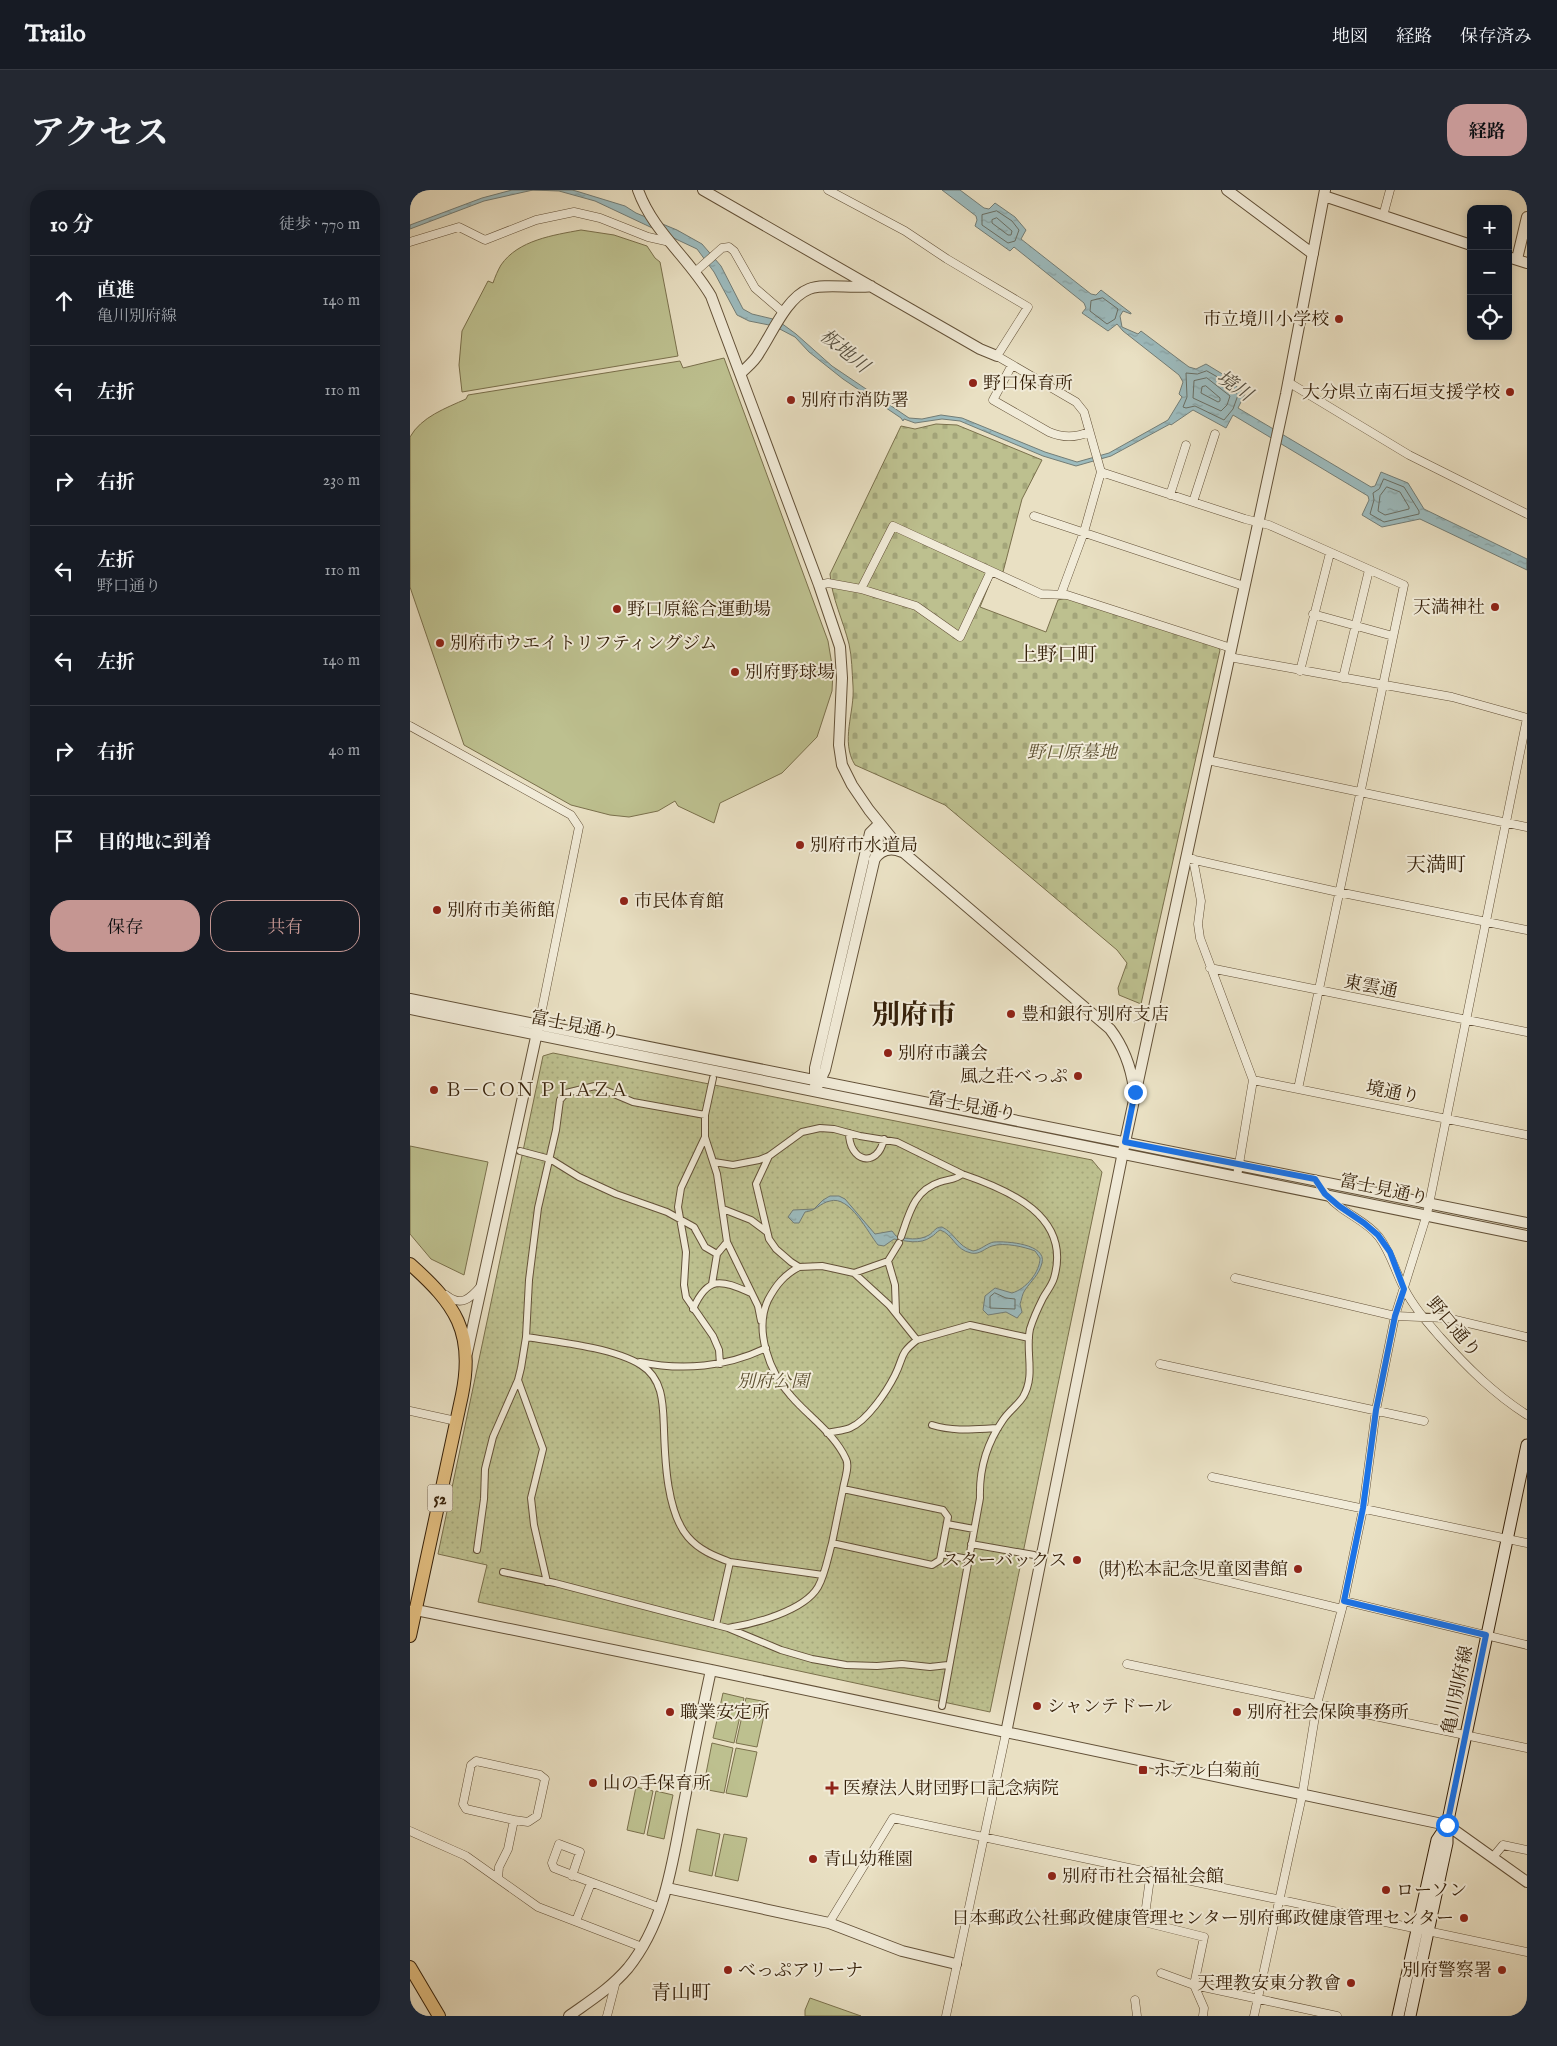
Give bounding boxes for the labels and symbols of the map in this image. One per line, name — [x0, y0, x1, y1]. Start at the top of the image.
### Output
place label: 市立境川小学校 — [1203, 309, 1329, 332]
marker: 市立境川小学校 — [1333, 313, 1345, 325]
water label: 板地川 — [814, 324, 875, 380]
water label: 境川 — [1211, 366, 1258, 409]
place label: 野口保育所 — [983, 373, 1073, 396]
marker: 野口保育所 — [967, 377, 979, 389]
place label: 大分県立南石垣支援学校 — [1302, 382, 1500, 405]
marker: 大分県立南石垣支援学校 — [1504, 386, 1516, 398]
place label: 別府市消防署 — [801, 390, 909, 413]
marker: 別府市消防署 — [785, 394, 797, 406]
place label: 天満神社 — [1413, 597, 1485, 620]
place label: 野口原総合運動場 — [627, 599, 771, 622]
marker: 天満神社 — [1489, 601, 1501, 613]
marker: 野口原総合運動場 — [611, 603, 623, 615]
place label: 別府市ウエイトリフティングジム — [450, 633, 717, 656]
marker: 別府市ウエイトリフティングジム — [434, 637, 446, 649]
district label: 上野口町 — [1017, 643, 1097, 668]
place label: 別府野球場 — [745, 662, 835, 685]
marker: 別府野球場 — [729, 666, 741, 678]
park label: 野口原墓地 — [1027, 742, 1119, 765]
place label: 別府市水道局 — [810, 835, 918, 858]
marker: 別府市水道局 — [794, 839, 806, 851]
district label: 天満町 — [1406, 853, 1466, 878]
place label: 市民体育館 — [634, 891, 724, 914]
marker: 市民体育館 — [618, 895, 630, 907]
place label: 別府市美術館 — [447, 900, 555, 923]
marker: 別府市美術館 — [431, 904, 443, 916]
street label: 東雲通 — [1342, 971, 1399, 1004]
district label: 別府市 — [872, 999, 956, 1034]
place label: 豊和銀行 別府支店 — [1021, 1004, 1169, 1027]
street label: 富士見通り — [528, 1007, 621, 1046]
marker: 豊和銀行 別府支店 — [1005, 1008, 1017, 1020]
place label: 別府市議会 — [898, 1043, 988, 1066]
marker: 別府市議会 — [882, 1047, 894, 1059]
place label: 風之荘べっぷ — [960, 1066, 1068, 1089]
marker: 風之荘べっぷ — [1072, 1070, 1084, 1082]
street label: 境通り — [1364, 1077, 1421, 1110]
place label: Ｂ－ＣＯＮ ＰＬＡＺＡ — [444, 1080, 628, 1103]
route end — [1124, 1081, 1147, 1104]
marker: Ｂ－ＣＯＮ ＰＬＡＺＡ — [428, 1084, 440, 1096]
street label: 富士見通り — [925, 1088, 1018, 1127]
street label: 富士見通り — [1337, 1170, 1430, 1211]
street label: 野口通り — [1421, 1293, 1485, 1363]
park label: 別府公園 — [737, 1371, 812, 1394]
road number: 52 — [428, 1485, 452, 1512]
place label: スターバックス — [942, 1550, 1067, 1573]
marker: スターバックス — [1071, 1554, 1083, 1566]
place label: (財)松本記念児童図書館 — [1099, 1559, 1288, 1582]
marker: (財)松本記念児童図書館 — [1292, 1563, 1304, 1575]
street label: 亀川別府線 — [1438, 1644, 1479, 1737]
place label: シャンテドール — [1047, 1696, 1172, 1719]
marker: シャンテドール — [1031, 1700, 1043, 1712]
place label: 職業安定所 — [680, 1702, 770, 1725]
place label: 別府社会保険事務所 — [1247, 1702, 1409, 1725]
marker: 職業安定所 — [664, 1706, 676, 1718]
marker: 別府社会保険事務所 — [1231, 1706, 1243, 1718]
place label: ホテル白菊前 — [1153, 1760, 1260, 1783]
marker: ホテル白菊前 — [1137, 1764, 1149, 1776]
place label: 山の手保育所 — [603, 1773, 711, 1796]
marker: 山の手保育所 — [587, 1777, 599, 1789]
place label: 医療法人財団野口記念病院 — [843, 1778, 1059, 1801]
marker: 医療法人財団野口記念病院 — [825, 1781, 839, 1795]
route start — [1436, 1814, 1459, 1837]
place label: 青山幼稚園 — [823, 1849, 913, 1872]
marker: 青山幼稚園 — [807, 1853, 819, 1865]
place label: 別府市社会福祉会館 — [1062, 1866, 1224, 1889]
marker: 別府市社会福祉会館 — [1046, 1870, 1058, 1882]
place label: ローソン — [1396, 1880, 1467, 1903]
marker: ローソン — [1380, 1884, 1392, 1896]
place label: 日本郵政公社郵政健康管理センター別府郵政健康管理センター — [951, 1908, 1454, 1931]
marker: 日本郵政公社郵政健康管理センター別府郵政健康管理センター — [1458, 1912, 1470, 1924]
place label: べっぷアリーナ — [738, 1960, 863, 1983]
place label: 別府警察署 — [1402, 1960, 1492, 1983]
marker: べっぷアリーナ — [722, 1964, 734, 1976]
marker: 別府警察署 — [1496, 1964, 1508, 1976]
place label: 天理教安東分教會 — [1197, 1973, 1341, 1996]
marker: 天理教安東分教會 — [1345, 1977, 1357, 1989]
district label: 青山町 — [651, 1981, 711, 2006]

